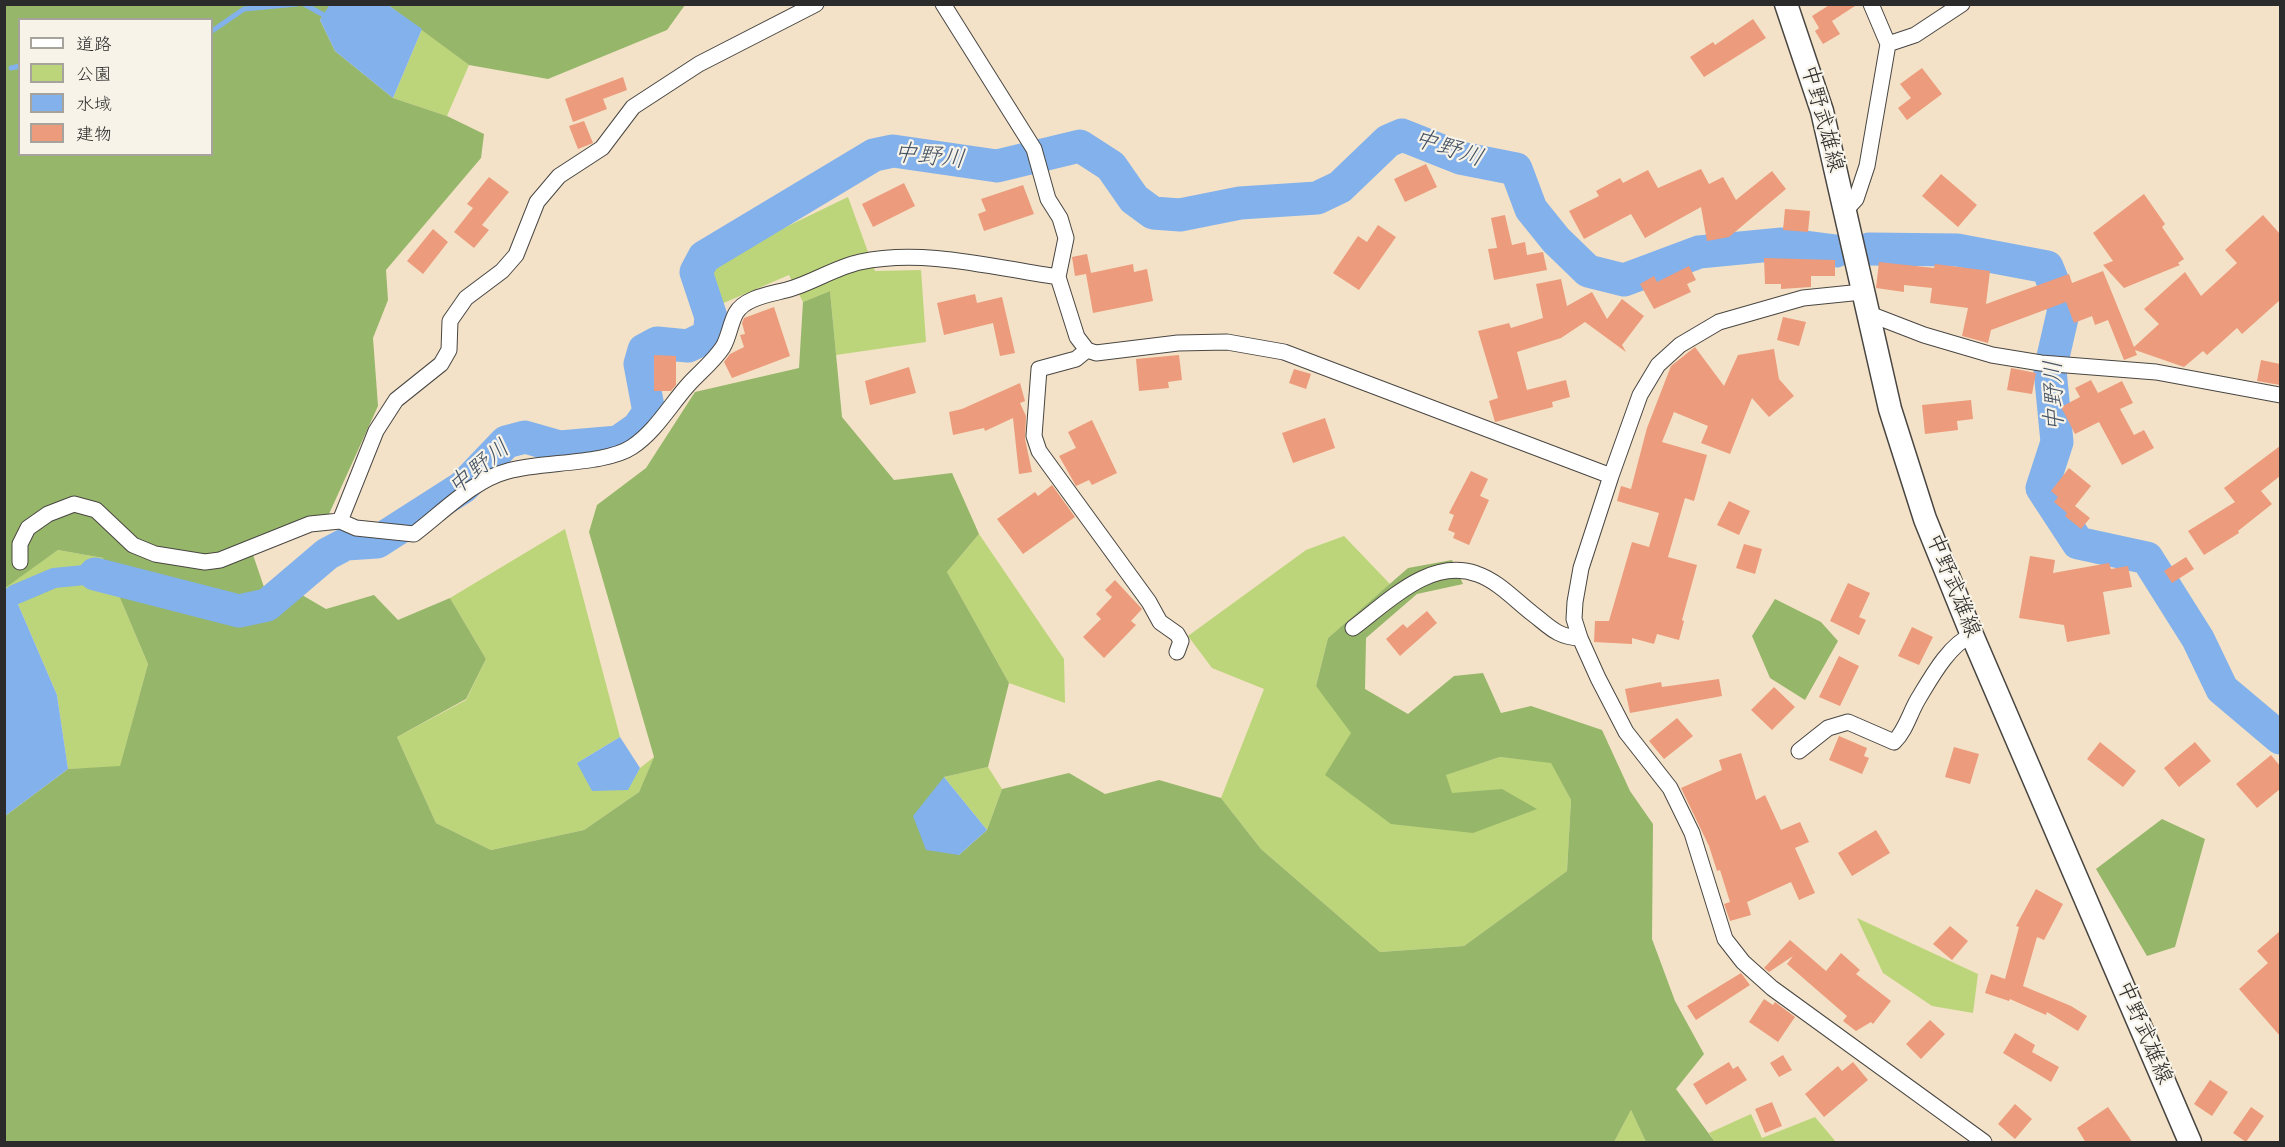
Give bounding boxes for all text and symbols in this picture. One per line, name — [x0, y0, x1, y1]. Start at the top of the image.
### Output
legend — [18, 18, 213, 156]
text: 道路 — [76, 32, 112, 57]
text: 公園 — [76, 62, 112, 87]
street label: 中野武雄線 — [1794, 62, 1848, 176]
text: 水域 — [76, 92, 112, 117]
text: 建物 — [76, 122, 112, 147]
water label: 中野川 — [1409, 125, 1487, 175]
water label: 中野川 — [892, 140, 966, 176]
water label: 中野川 — [2041, 360, 2071, 432]
water label: 中野川 — [443, 435, 517, 503]
street label: 中野武雄線 — [1919, 530, 1985, 642]
street label: 中野武雄線 — [2109, 977, 2177, 1089]

